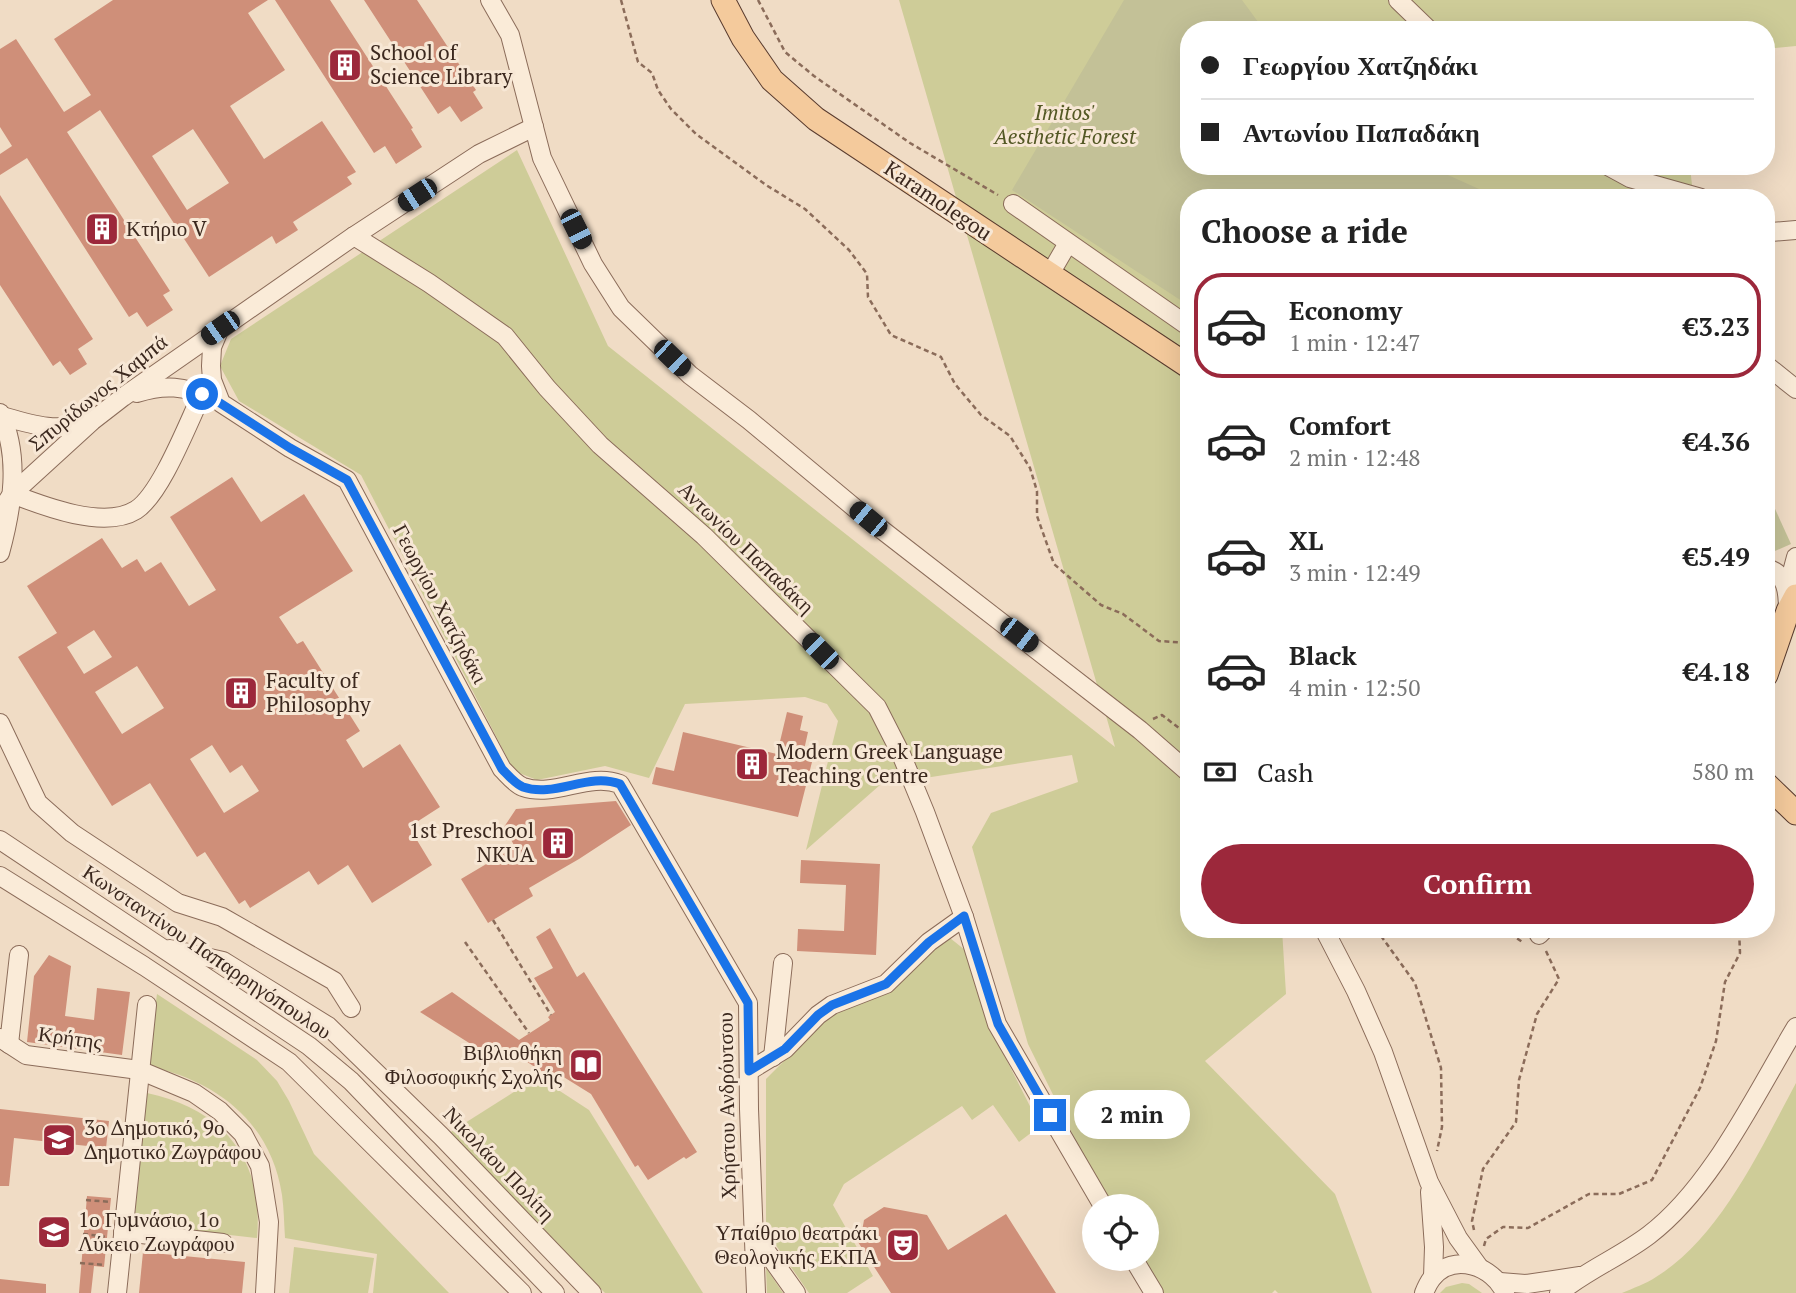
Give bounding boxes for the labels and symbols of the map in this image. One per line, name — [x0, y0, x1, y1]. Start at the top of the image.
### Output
place label: School of Science Library — [370, 38, 513, 90]
building icon: School of Science Library — [326, 46, 364, 84]
park label: Imitos' Aesthetic Forest — [992, 98, 1137, 150]
street label: Karamolegou — [879, 154, 998, 246]
car — [394, 175, 441, 215]
car — [558, 206, 595, 252]
building icon: Κτήριο V — [83, 210, 121, 248]
place label: Κτήριο V — [126, 214, 207, 242]
car — [197, 307, 244, 349]
street label: Σπυρίδωνος Χαμπά — [22, 328, 173, 457]
car — [650, 336, 695, 380]
route start — [186, 378, 218, 410]
street label: Αντωνίου Παπαδάκη — [673, 475, 821, 620]
car — [846, 497, 891, 541]
street label: Γεωργίου Χατζηδάκι — [387, 519, 495, 688]
car — [996, 614, 1043, 656]
car — [798, 629, 843, 673]
place label: Faculty of Philosophy — [266, 666, 371, 718]
building icon: Faculty of Philosophy — [222, 674, 260, 712]
place label: Modern Greek Language Teaching Centre — [776, 737, 1003, 789]
building icon: Modern Greek Language Teaching Centre — [733, 745, 771, 783]
place label: 1st Preschool NKUA — [409, 816, 535, 868]
building icon: 1st Preschool NKUA — [539, 824, 577, 862]
street label: Κωνσταντίνου Παπαρρηγόπουλου — [78, 857, 337, 1045]
street label: Χρήστου Ανδρόυτσου — [710, 1012, 742, 1200]
street label: Κρήτης — [36, 1019, 105, 1055]
place label: Βιβλιοθήκη Φιλοσοφικής Σχολής — [385, 1038, 563, 1090]
library icon: Βιβλιοθήκη Φιλοσοφικής Σχολής — [567, 1046, 605, 1084]
callout: 2 min — [1074, 1090, 1190, 1140]
route end — [1034, 1099, 1066, 1131]
street label: Νικολάου Πολίτη — [438, 1100, 562, 1227]
place label: 3ο Δημοτικό, 9ο Δημοτικό Ζωγράφου — [84, 1113, 261, 1165]
school or university icon: 3ο Δημοτικό, 9ο Δημοτικό Ζωγράφου — [40, 1121, 78, 1159]
place label: 1ο Γυμνάσιο, 1ο Λύκειο Ζωγράφου — [78, 1205, 235, 1257]
school or university icon: 1ο Γυμνάσιο, 1ο Λύκειο Ζωγράφου — [35, 1213, 73, 1251]
place label: Υπαίθριο θεατράκι Θεολογικής ΕΚΠΑ — [715, 1218, 879, 1270]
theatre icon: Υπαίθριο θεατράκι Θεολογικής ΕΚΠΑ — [884, 1226, 922, 1264]

